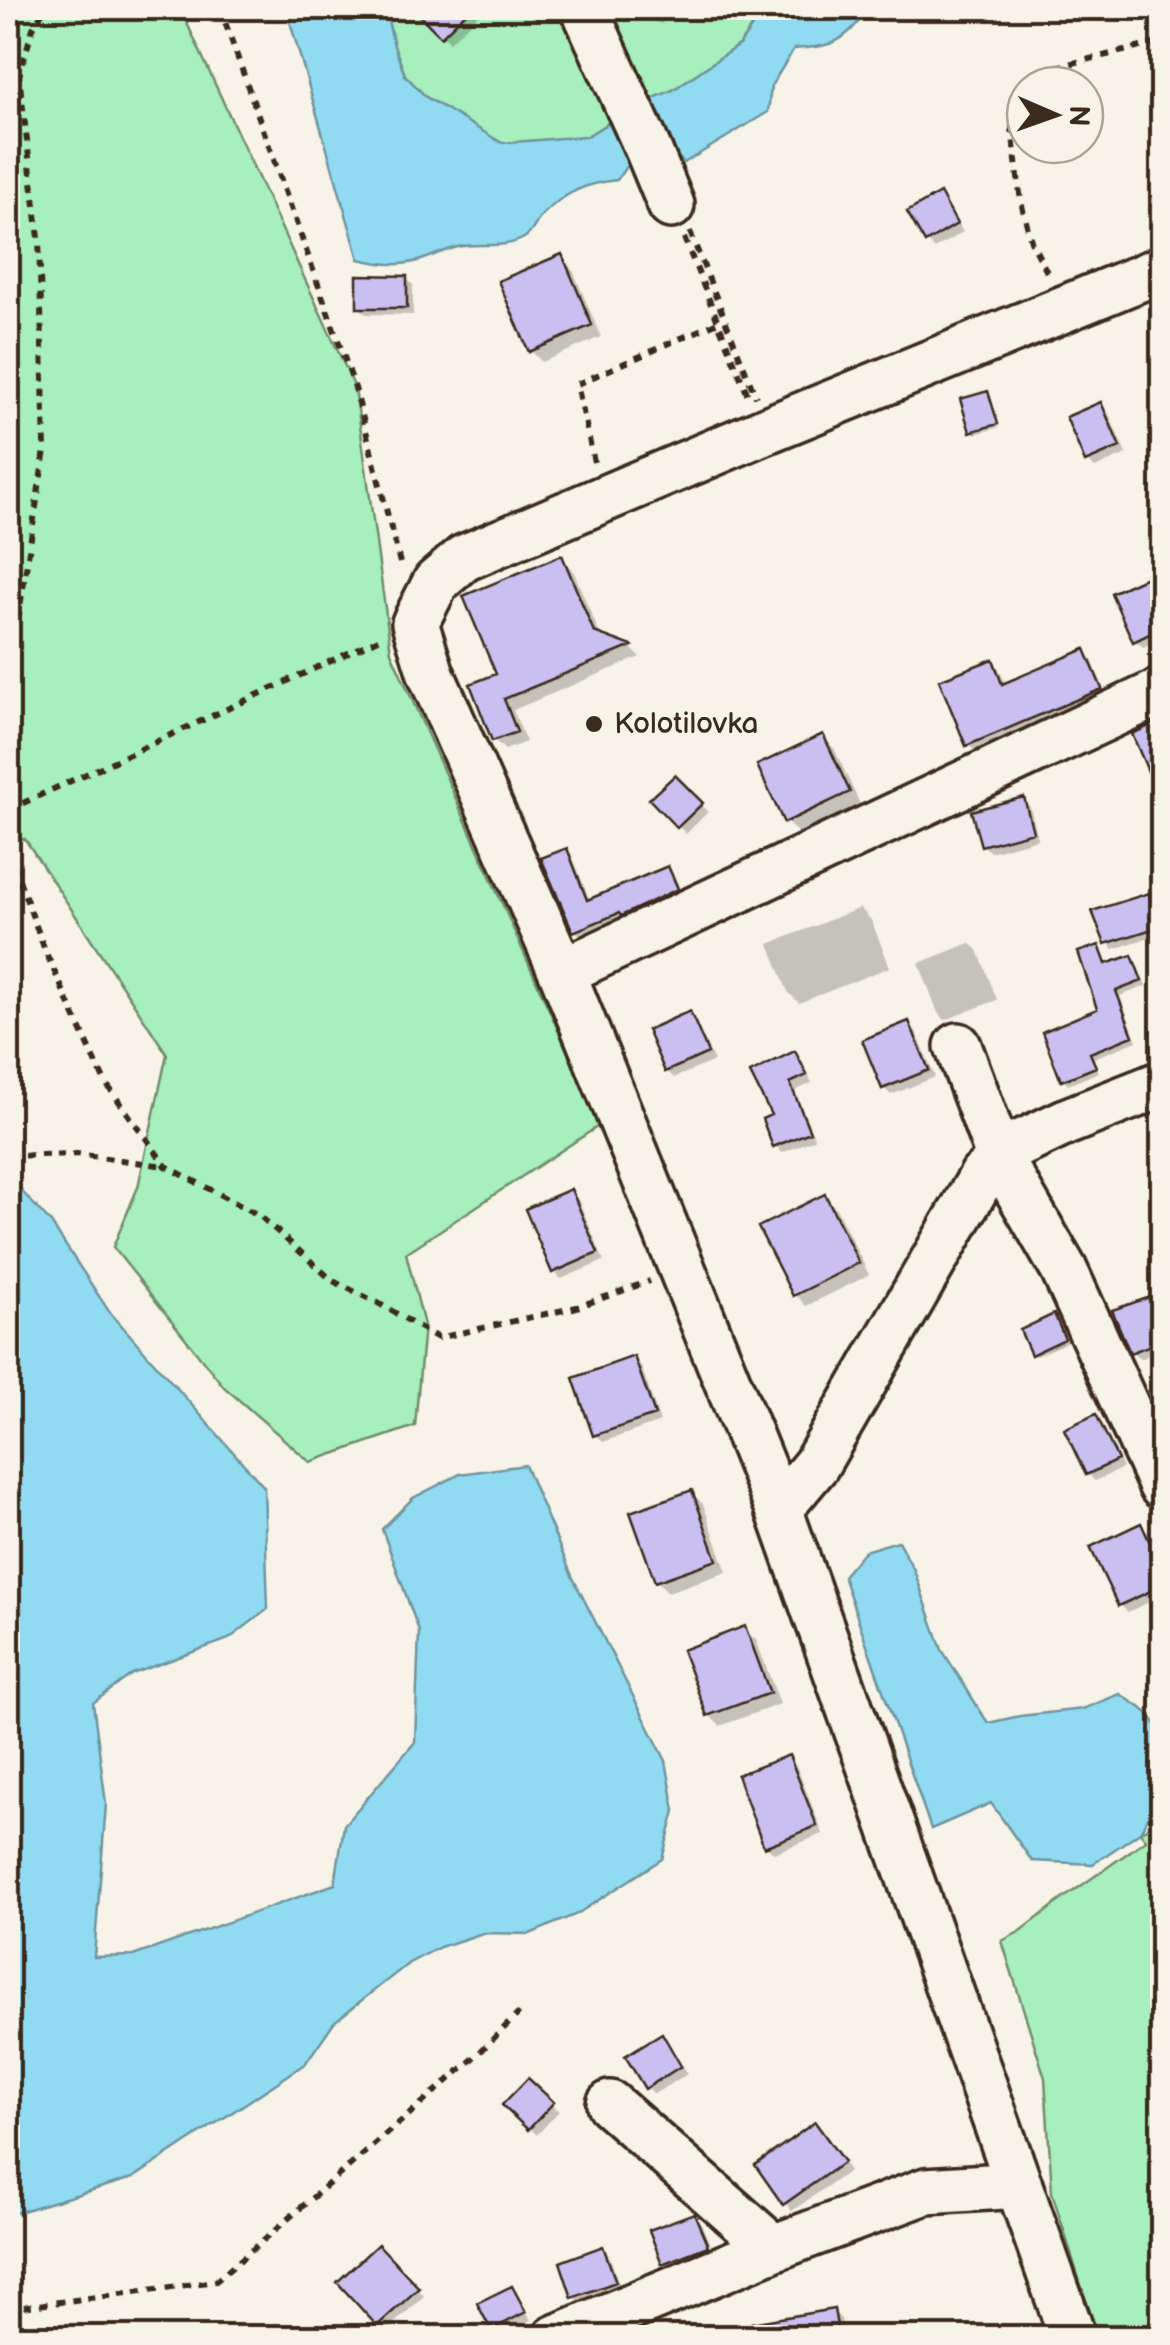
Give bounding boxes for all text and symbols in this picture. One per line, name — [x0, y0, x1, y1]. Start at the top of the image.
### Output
north arrow — [1005, 65, 1105, 165]
text: N — [1062, 105, 1095, 127]
place label: Kolotilovka — [614, 706, 758, 742]
marker: Kolotilovka — [583, 713, 605, 735]

